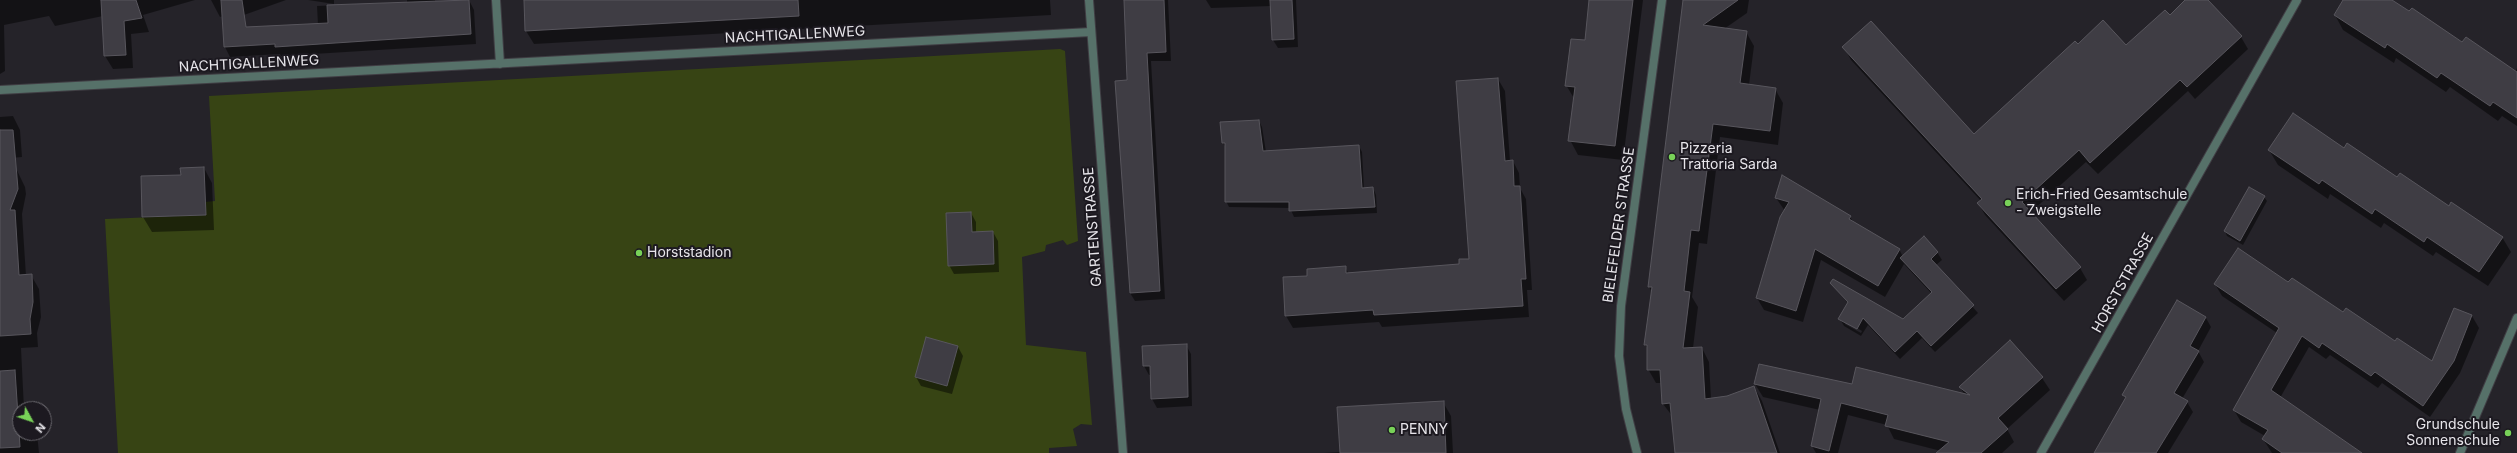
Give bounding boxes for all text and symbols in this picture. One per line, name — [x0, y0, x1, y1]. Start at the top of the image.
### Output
street label: NACHTIGALLENWEG — [724, 23, 866, 47]
street label: NACHTIGALLENWEG — [178, 52, 320, 76]
place label: Pizzeria Trattoria Sarda — [1680, 141, 1777, 174]
street label: BIELEFELDER STRASSE — [1600, 146, 1638, 304]
marker: Pizzeria Trattoria Sarda — [1667, 152, 1677, 162]
street label: GARTENSTRASSE — [1080, 167, 1106, 287]
place label: Erich-Fried Gesamtschule - Zweigstelle — [2016, 187, 2187, 220]
marker: Erich-Fried Gesamtschule - Zweigstelle — [2003, 198, 2013, 208]
street label: HORSTSTRASSE — [2089, 230, 2157, 336]
place label: Horststadion — [647, 245, 731, 261]
marker: Horststadion — [634, 248, 644, 258]
north arrow — [12, 401, 52, 441]
place label: Grundschule Sonnenschule — [2406, 417, 2500, 450]
text: N — [32, 420, 48, 436]
place label: PENNY — [1400, 422, 1448, 438]
marker: PENNY — [1387, 425, 1397, 435]
marker: Grundschule Sonnenschule — [2503, 428, 2513, 438]

